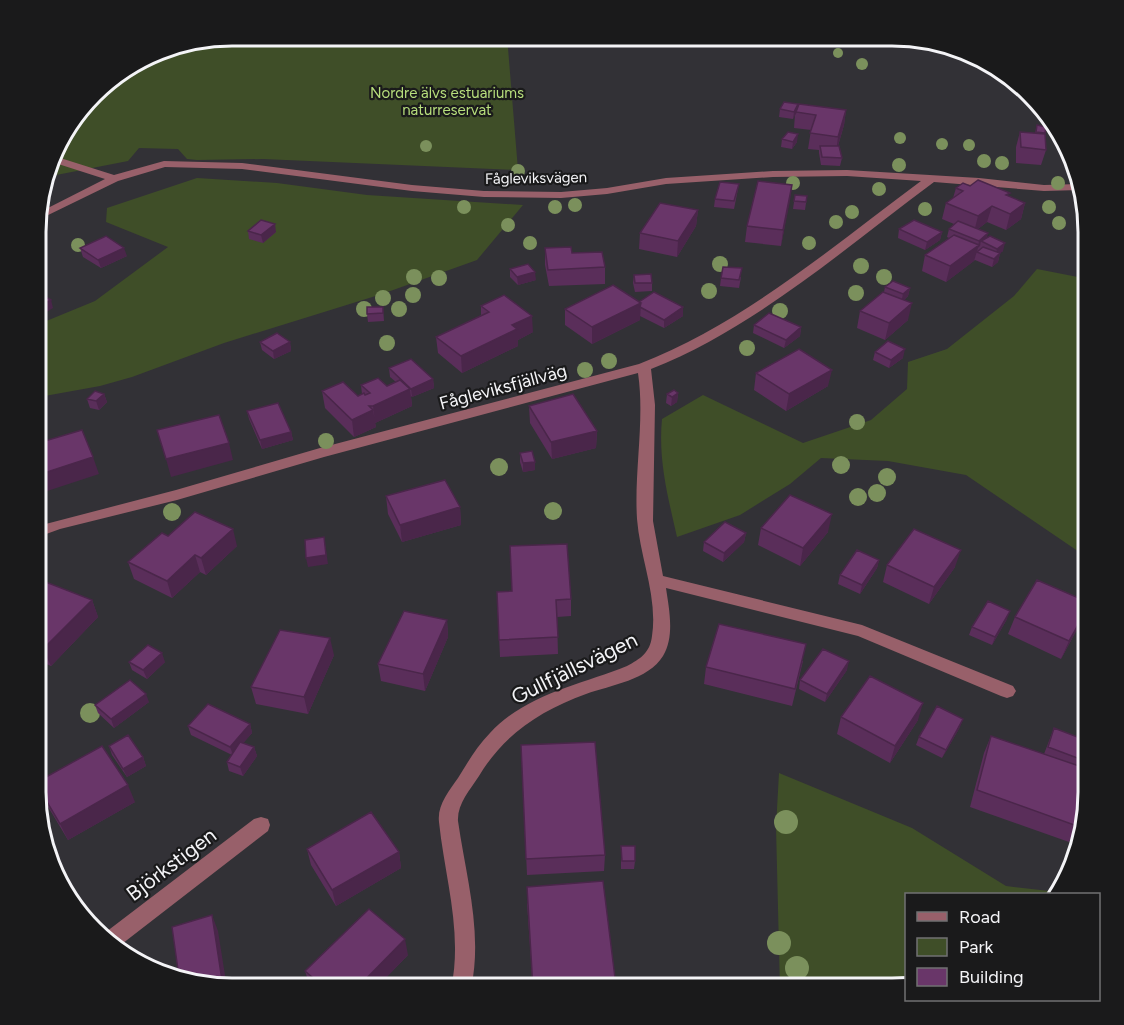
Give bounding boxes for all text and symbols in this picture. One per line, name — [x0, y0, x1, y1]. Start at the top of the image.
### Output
park label: Nordre älvs estuariums naturreservat — [370, 84, 524, 119]
street label: Fågleviksvägen — [485, 168, 587, 188]
street label: Fågleviksfjällväg — [437, 359, 569, 415]
street label: Gullfjällsvägen — [507, 627, 641, 709]
street label: Björkstigen — [121, 822, 221, 906]
legend — [905, 893, 1100, 1001]
text: Road — [959, 906, 1000, 928]
text: Park — [959, 936, 994, 958]
text: Building — [959, 966, 1024, 988]

